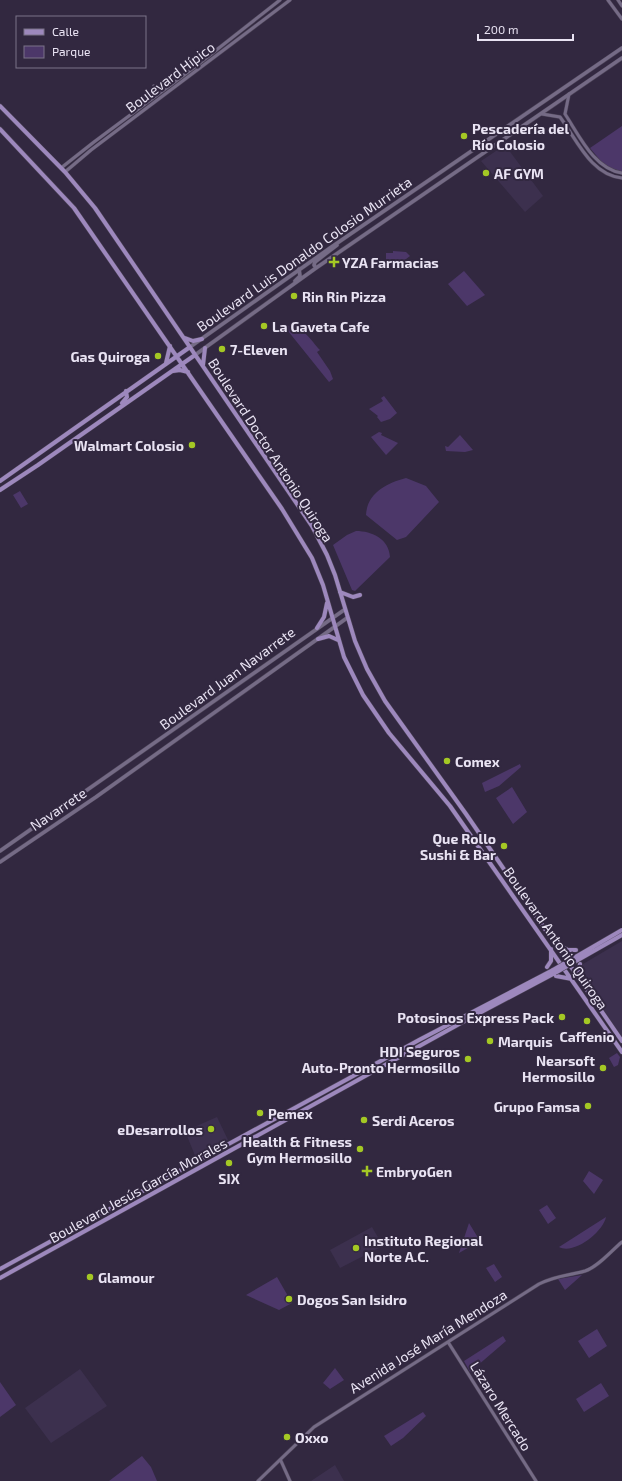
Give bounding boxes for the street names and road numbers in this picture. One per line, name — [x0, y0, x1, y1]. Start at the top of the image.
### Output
street label: Boulevard Hípico — [122, 38, 218, 116]
street label: Boulevard Luis Donaldo Colosio Murrieta — [193, 173, 415, 335]
street label: Boulevard Doctor Antonio Quiroga — [205, 355, 337, 545]
street label: Boulevard Juan Navarrete — [156, 623, 298, 733]
street label: Navarrete — [27, 784, 89, 834]
street label: Boulevard Antonio Quiroga — [500, 863, 612, 1013]
street label: Boulevard Jesús García Morales — [46, 1134, 230, 1246]
street label: Avenida José María Mendoza — [346, 1285, 510, 1397]
street label: Lázaro Mercado — [467, 1358, 535, 1454]

